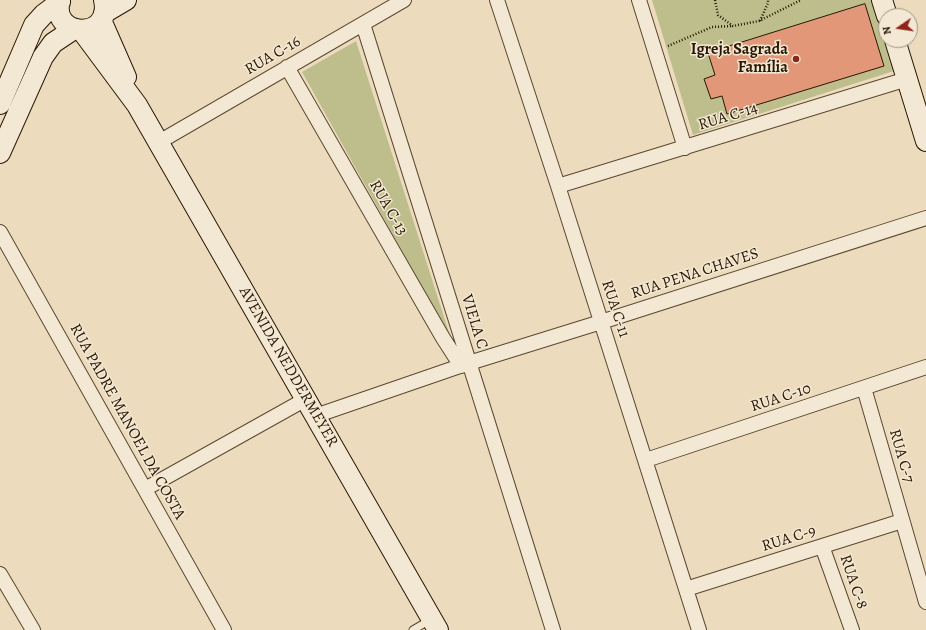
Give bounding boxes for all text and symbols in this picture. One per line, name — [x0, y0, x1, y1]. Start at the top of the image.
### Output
north arrow — [878, 8, 918, 48]
text: N — [879, 25, 895, 36]
street label: RUA C-16 — [242, 32, 304, 80]
place label: Igreja Sagrada Família — [691, 40, 788, 78]
marker: Igreja Sagrada Família — [791, 54, 801, 64]
street label: RUA C-14 — [696, 99, 760, 135]
street label: RUA C-13 — [365, 177, 411, 239]
street label: RUA PENA CHAVES — [629, 244, 761, 304]
street label: RUA C-11 — [597, 278, 633, 340]
street label: AVENIDA NEDDERMEYER — [234, 283, 342, 451]
street label: VIELA C — [457, 292, 491, 352]
street label: RUA PADRE MANOEL DA COSTA — [65, 321, 189, 523]
street label: RUA C-10 — [748, 379, 814, 417]
street label: RUA C-7 — [884, 427, 918, 485]
street label: RUA C-9 — [760, 522, 818, 556]
street label: RUA C-8 — [835, 552, 871, 612]

